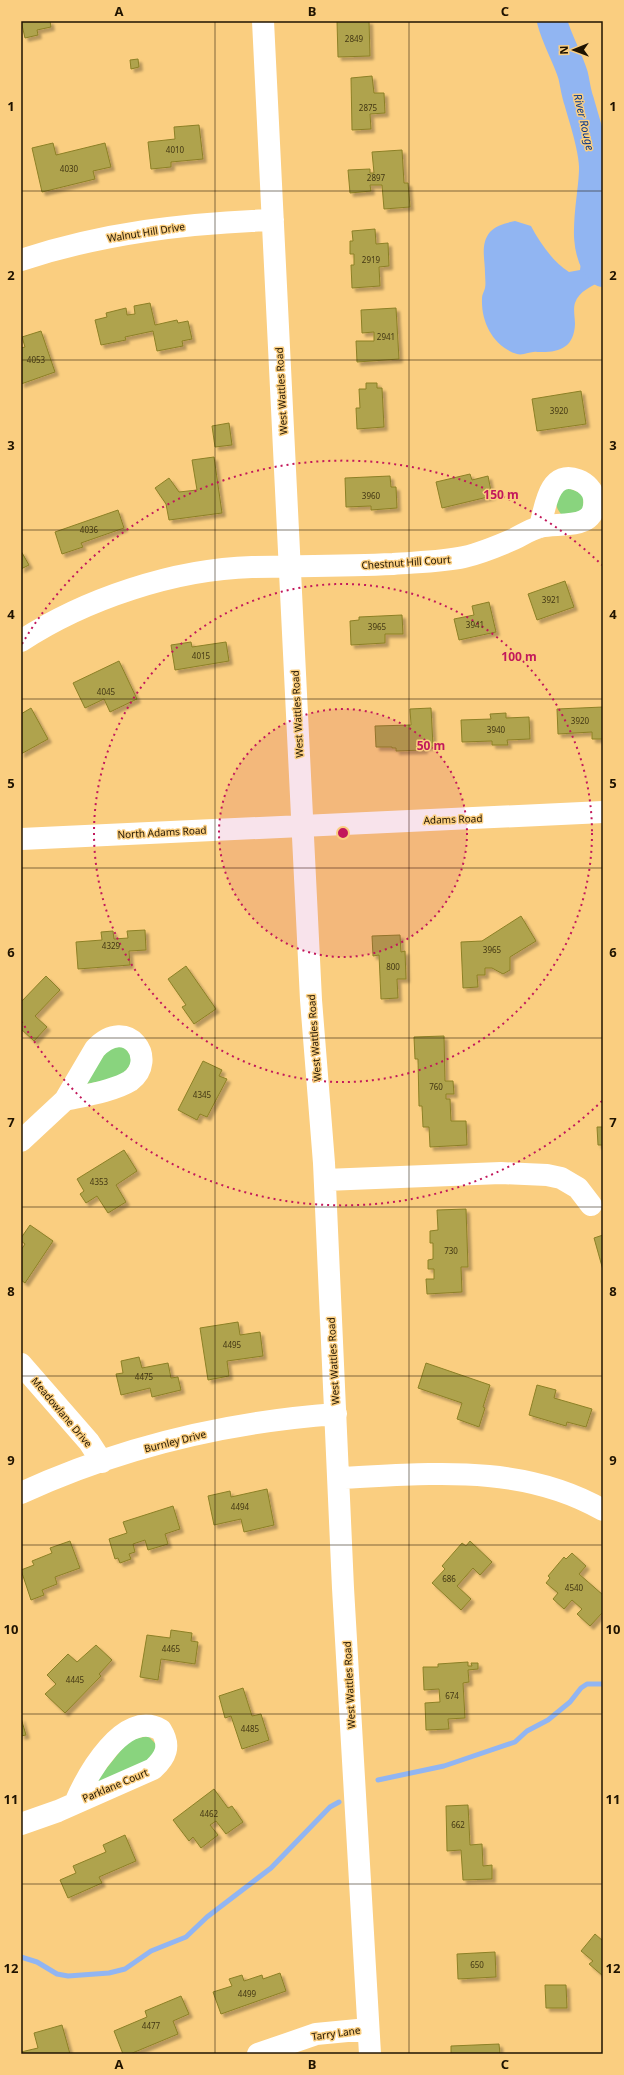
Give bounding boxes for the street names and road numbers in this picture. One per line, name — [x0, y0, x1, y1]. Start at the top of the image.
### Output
street label: Walnut Hill Drive — [106, 219, 186, 245]
street label: West Wattles Road — [272, 347, 290, 435]
street label: Chestnut Hill Court — [361, 552, 451, 572]
street label: West Wattles Road — [288, 670, 306, 758]
street label: Adams Road — [423, 811, 483, 827]
street label: North Adams Road — [117, 823, 207, 841]
street label: West Wattles Road — [304, 994, 324, 1082]
street label: West Wattles Road — [324, 1317, 342, 1405]
street label: Meadowlane Drive — [29, 1374, 96, 1450]
street label: Burnley Drive — [143, 1426, 208, 1455]
street label: West Wattles Road — [340, 1641, 358, 1729]
street label: Parklane Court — [80, 1765, 150, 1805]
street label: Tarry Lane — [311, 2023, 362, 2043]

